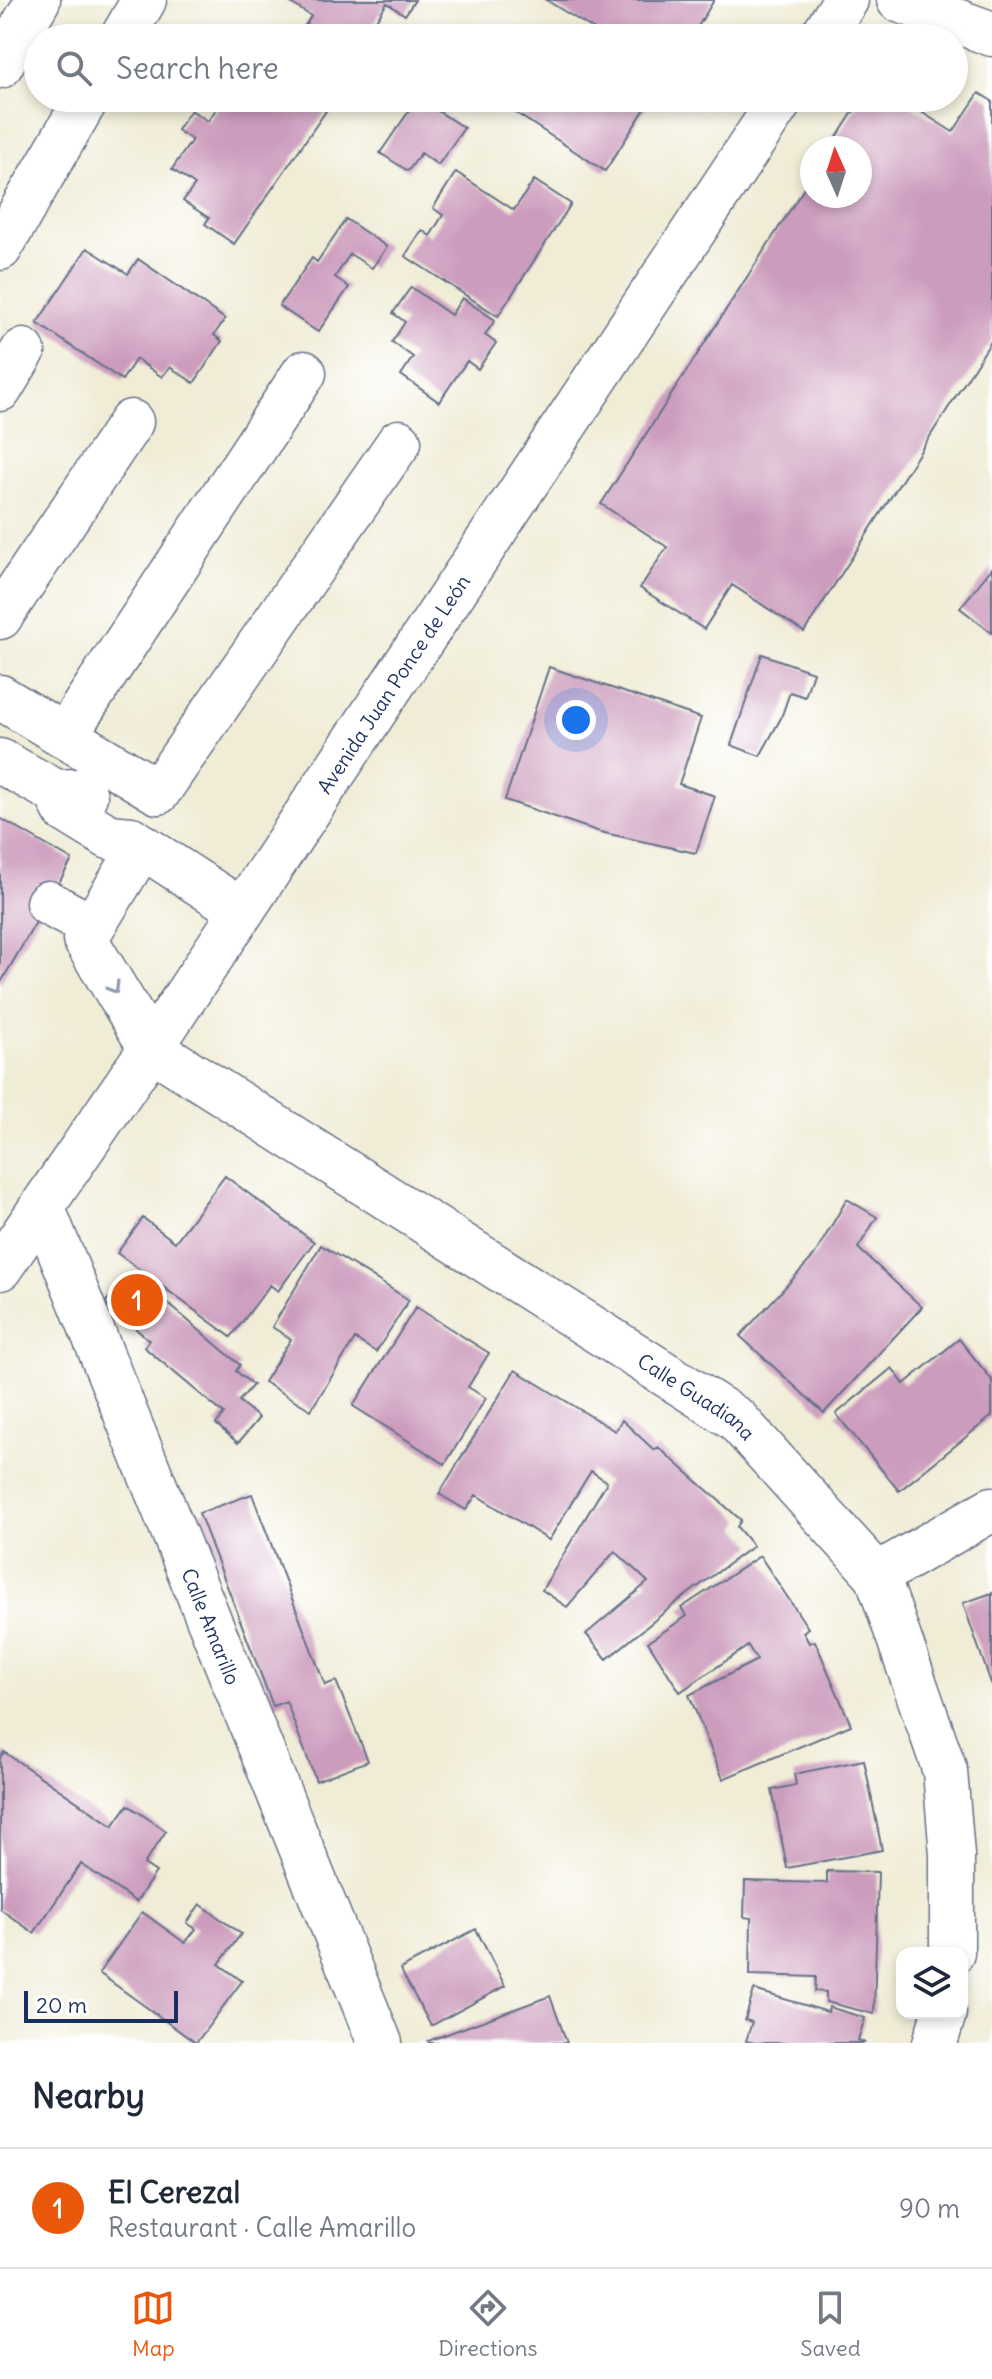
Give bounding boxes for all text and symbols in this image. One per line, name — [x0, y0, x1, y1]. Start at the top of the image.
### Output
search box — [24, 24, 968, 112]
icon: search — [52, 46, 96, 90]
text: Search here — [116, 49, 279, 87]
north arrow — [800, 136, 872, 208]
street label: Avenida Juan Ponce de León — [311, 570, 475, 798]
your location — [556, 700, 596, 740]
one-way arrow — [104, 979, 120, 994]
pin: 1 — [111, 1270, 163, 1330]
street label: Calle Guadiana — [633, 1348, 761, 1445]
street label: Calle Amarillo — [177, 1564, 246, 1688]
map controls — [896, 1947, 968, 2019]
button: layers — [896, 1947, 968, 2019]
scale bar — [24, 1987, 178, 2023]
text: 20 m — [36, 1991, 87, 2019]
text: Nearby — [32, 2074, 145, 2117]
text: El Cerezal — [108, 2173, 240, 2211]
text: 1 — [53, 2192, 63, 2225]
text: 90 m — [899, 2192, 960, 2225]
text: Restaurant · Calle Amarillo — [108, 2211, 416, 2244]
tab: Map — [131, 2286, 175, 2362]
tab: Directions — [438, 2286, 538, 2362]
tab: Saved — [800, 2286, 861, 2362]

